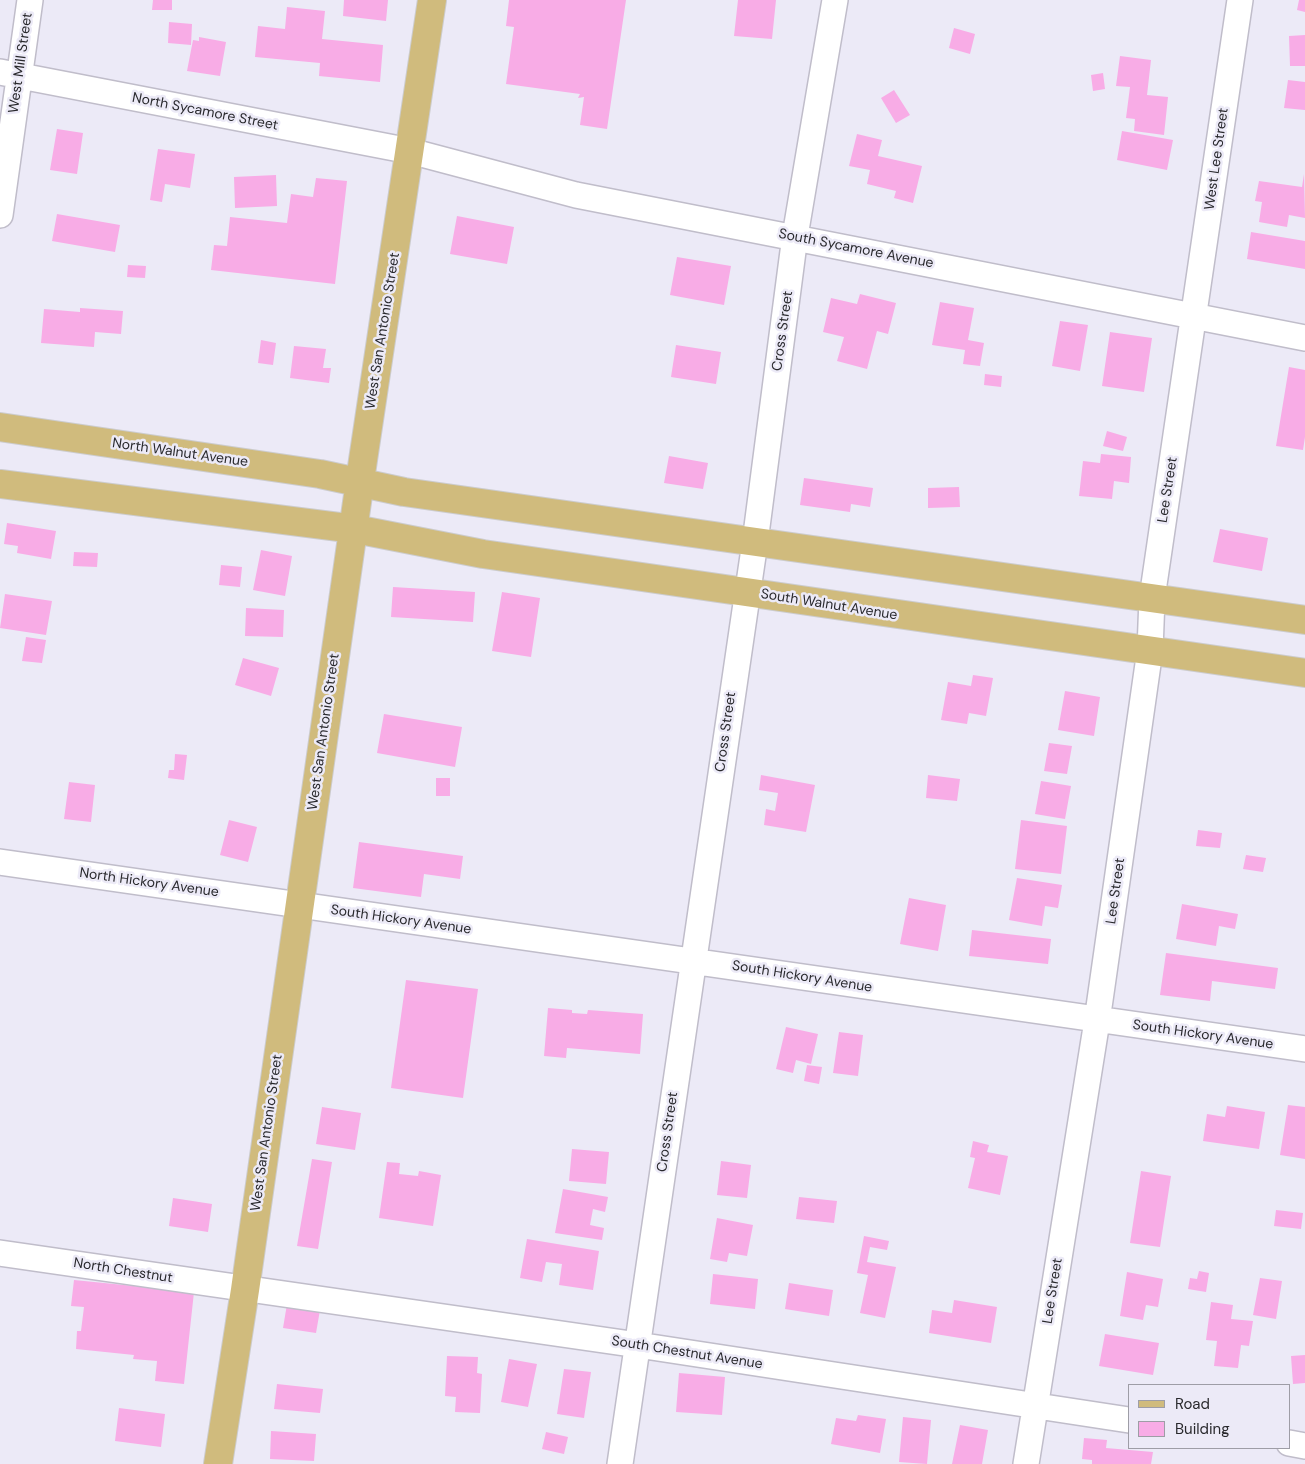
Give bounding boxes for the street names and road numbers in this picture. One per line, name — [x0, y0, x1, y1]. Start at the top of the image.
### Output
street label: West Mill Street — [6, 12, 36, 114]
street label: North Sycamore Street — [131, 90, 279, 134]
street label: West Lee Street — [1202, 107, 1232, 211]
street label: South Sycamore Avenue — [777, 226, 935, 272]
street label: West San Antonio Street — [362, 252, 404, 410]
street label: Cross Street — [769, 290, 797, 372]
street label: North Walnut Avenue — [111, 435, 249, 471]
street label: Lee Street — [1155, 456, 1181, 524]
street label: South Walnut Avenue — [759, 586, 899, 624]
street label: West San Antonio Street — [305, 652, 343, 812]
street label: Cross Street — [712, 691, 740, 773]
street label: Lee Street — [1103, 857, 1129, 925]
street label: North Hickory Avenue — [78, 865, 220, 901]
street label: South Hickory Avenue — [330, 902, 472, 938]
street label: South Hickory Avenue — [731, 958, 873, 996]
street label: South Hickory Avenue — [1132, 1017, 1274, 1053]
street label: West San Antonio Street — [248, 1053, 286, 1213]
street label: Cross Street — [654, 1091, 682, 1173]
street label: North Chestnut — [72, 1255, 174, 1287]
street label: Lee Street — [1040, 1257, 1066, 1325]
street label: South Chestnut Avenue — [610, 1333, 764, 1373]

